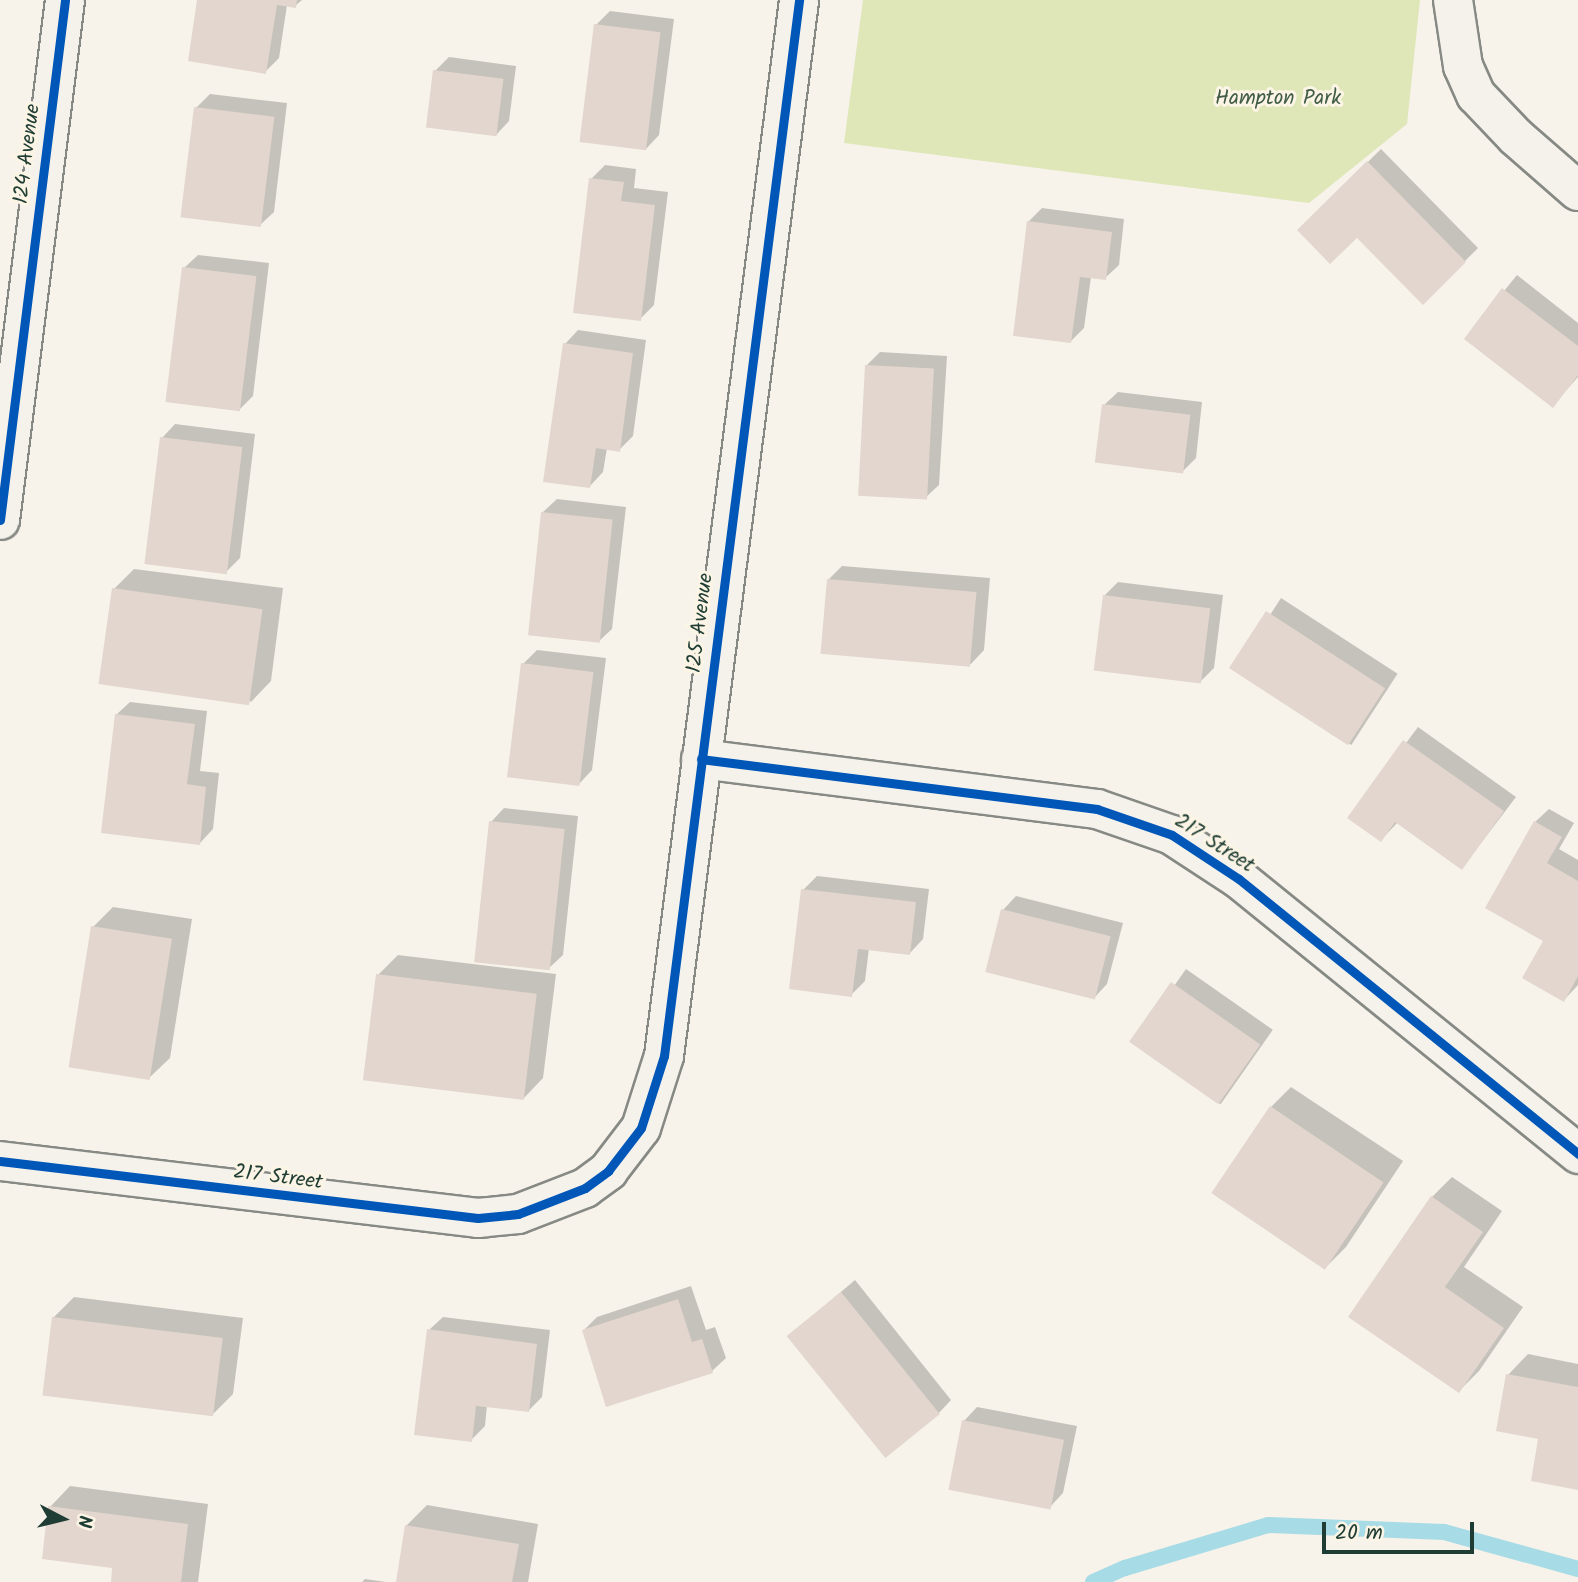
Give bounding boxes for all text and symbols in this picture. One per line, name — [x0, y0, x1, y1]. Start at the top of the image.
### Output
park label: Hampton Park — [1215, 86, 1341, 112]
street label: 124 Avenue — [9, 103, 47, 205]
street label: 125 Avenue — [682, 572, 720, 674]
street label: 217 Street — [1169, 809, 1259, 879]
street label: 217 Street — [232, 1160, 324, 1196]
north arrow — [28, 1484, 98, 1554]
scale bar — [1326, 1508, 1478, 1552]
text: N — [68, 1514, 99, 1529]
text: 20 m — [1335, 1517, 1383, 1550]

